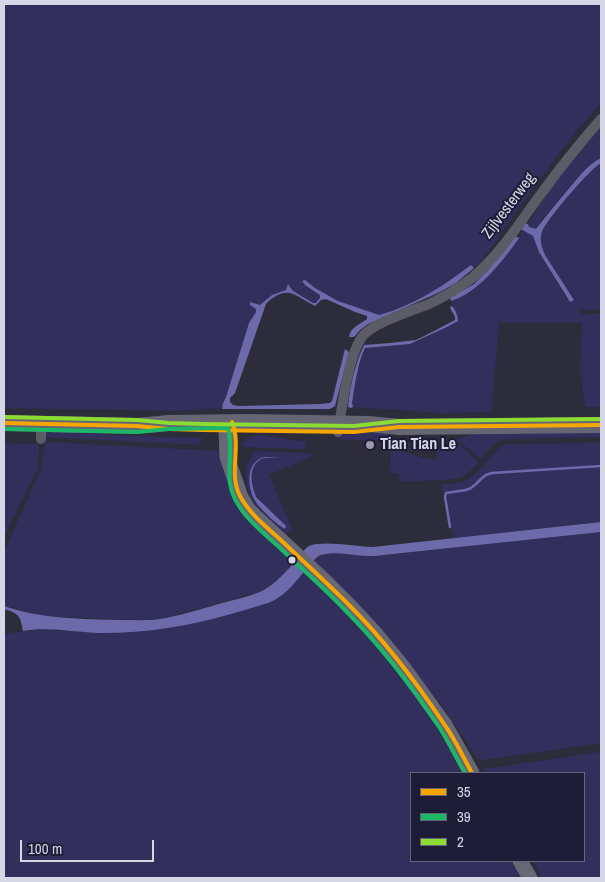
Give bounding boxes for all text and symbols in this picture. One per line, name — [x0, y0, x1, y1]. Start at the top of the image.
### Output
street label: Zijlvesterweg — [478, 169, 540, 243]
place label: Tian Tian Le — [380, 435, 456, 455]
marker: Tian Tian Le — [364, 439, 376, 451]
unlabelled marker — [287, 555, 297, 565]
legend — [410, 772, 585, 862]
text: 35 — [457, 781, 471, 802]
text: 39 — [457, 806, 471, 827]
scale bar — [22, 830, 156, 862]
text: 2 — [457, 831, 464, 852]
text: 100 m — [28, 838, 62, 859]

